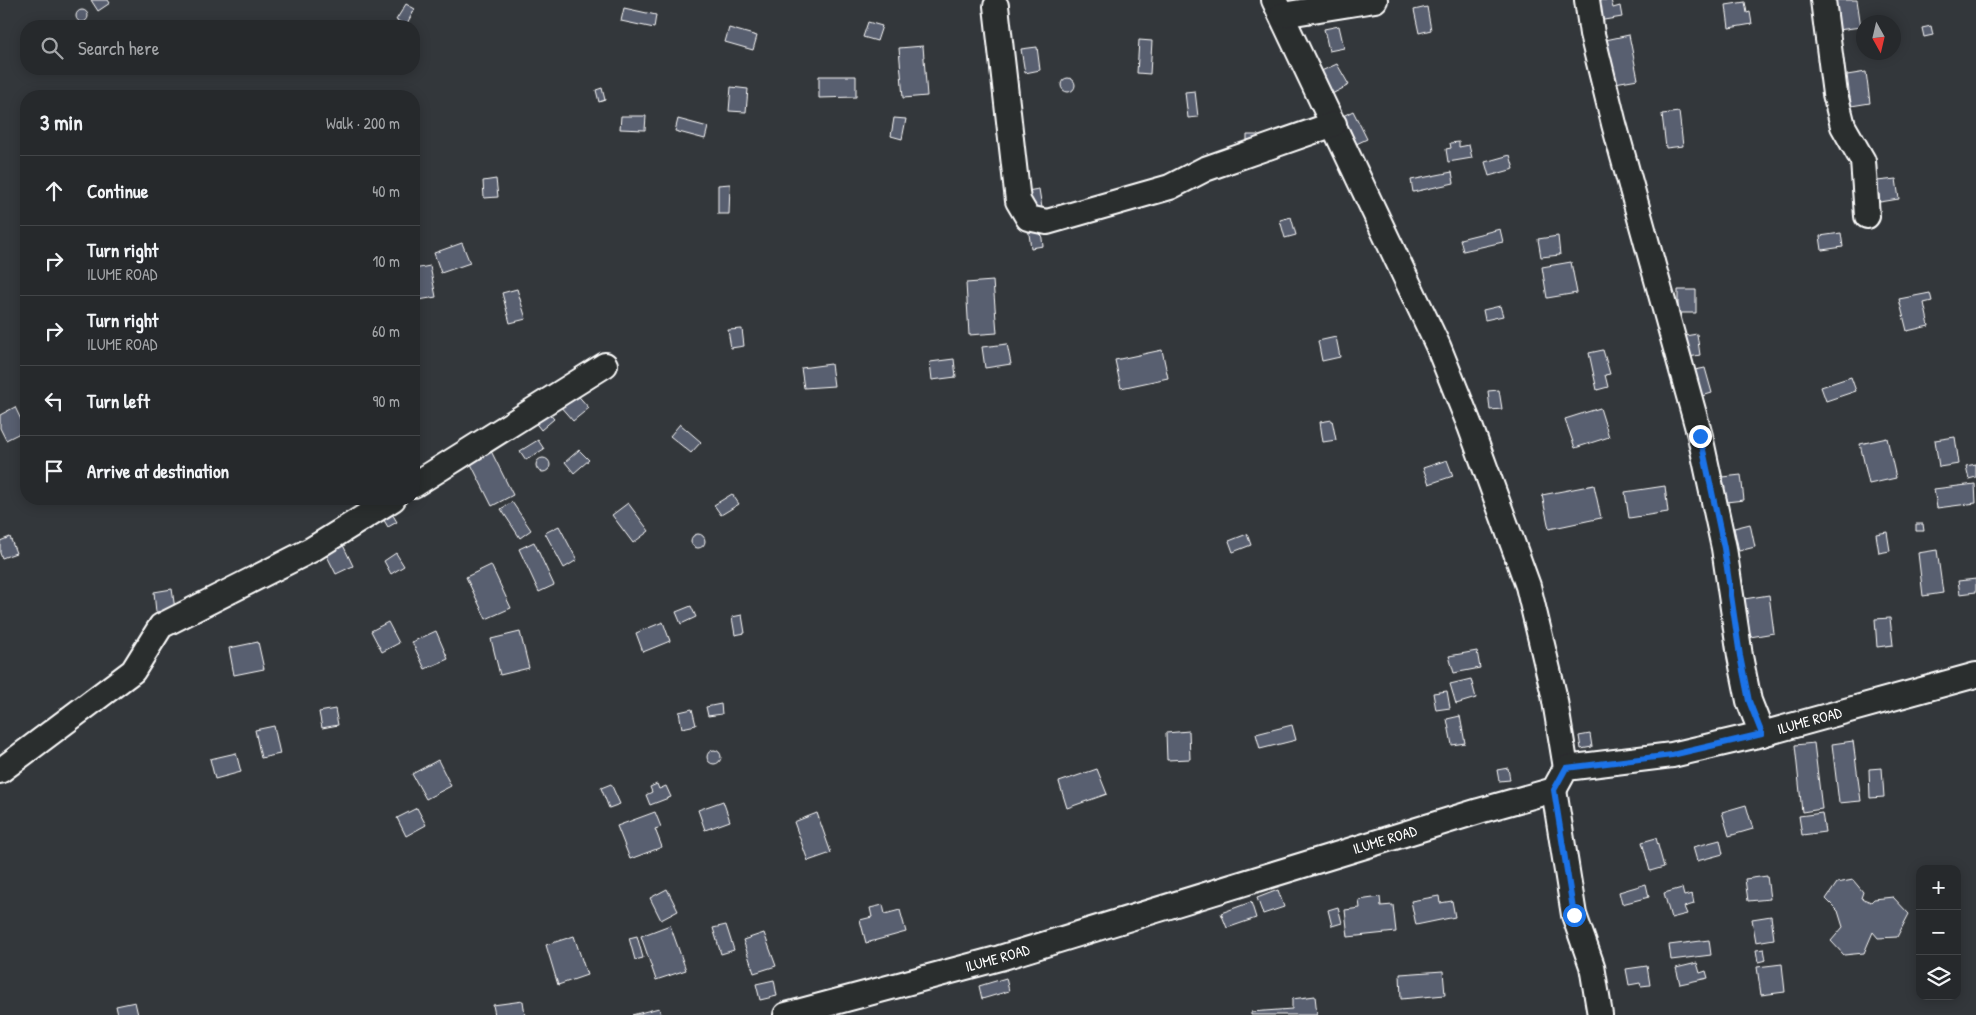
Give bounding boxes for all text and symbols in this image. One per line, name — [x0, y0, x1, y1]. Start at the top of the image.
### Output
north arrow — [1856, 15, 1901, 60]
search box — [20, 20, 420, 75]
icon: search — [38, 34, 66, 62]
text: Search here — [78, 35, 159, 61]
text: 3 min — [40, 108, 83, 137]
text: Walk · 200 m — [326, 112, 400, 134]
icon: ahead — [40, 177, 68, 205]
text: Continue — [87, 178, 148, 204]
text: 40 m — [372, 180, 400, 202]
text: Turn right — [87, 237, 158, 263]
icon: right — [40, 247, 68, 275]
text: 10 m — [372, 250, 400, 272]
text: ILUME ROAD — [87, 263, 157, 285]
text: Turn right — [87, 307, 158, 333]
icon: right — [40, 317, 68, 345]
text: 60 m — [372, 320, 400, 342]
text: ILUME ROAD — [87, 333, 157, 355]
icon: left — [40, 387, 68, 415]
text: Turn left — [87, 388, 150, 414]
text: 90 m — [372, 390, 400, 412]
route end — [1689, 425, 1712, 448]
icon: arrive — [40, 457, 68, 485]
text: Arrive at destination — [87, 458, 229, 484]
street label: ILUME ROAD — [1775, 701, 1845, 739]
street label: ILUME ROAD — [1350, 819, 1420, 859]
map controls — [1916, 865, 1961, 1000]
button: + — [1916, 865, 1961, 910]
route start — [1563, 904, 1586, 927]
button: − — [1916, 910, 1961, 955]
street label: ILUME ROAD — [963, 938, 1033, 977]
button: layers — [1916, 955, 1961, 1000]

